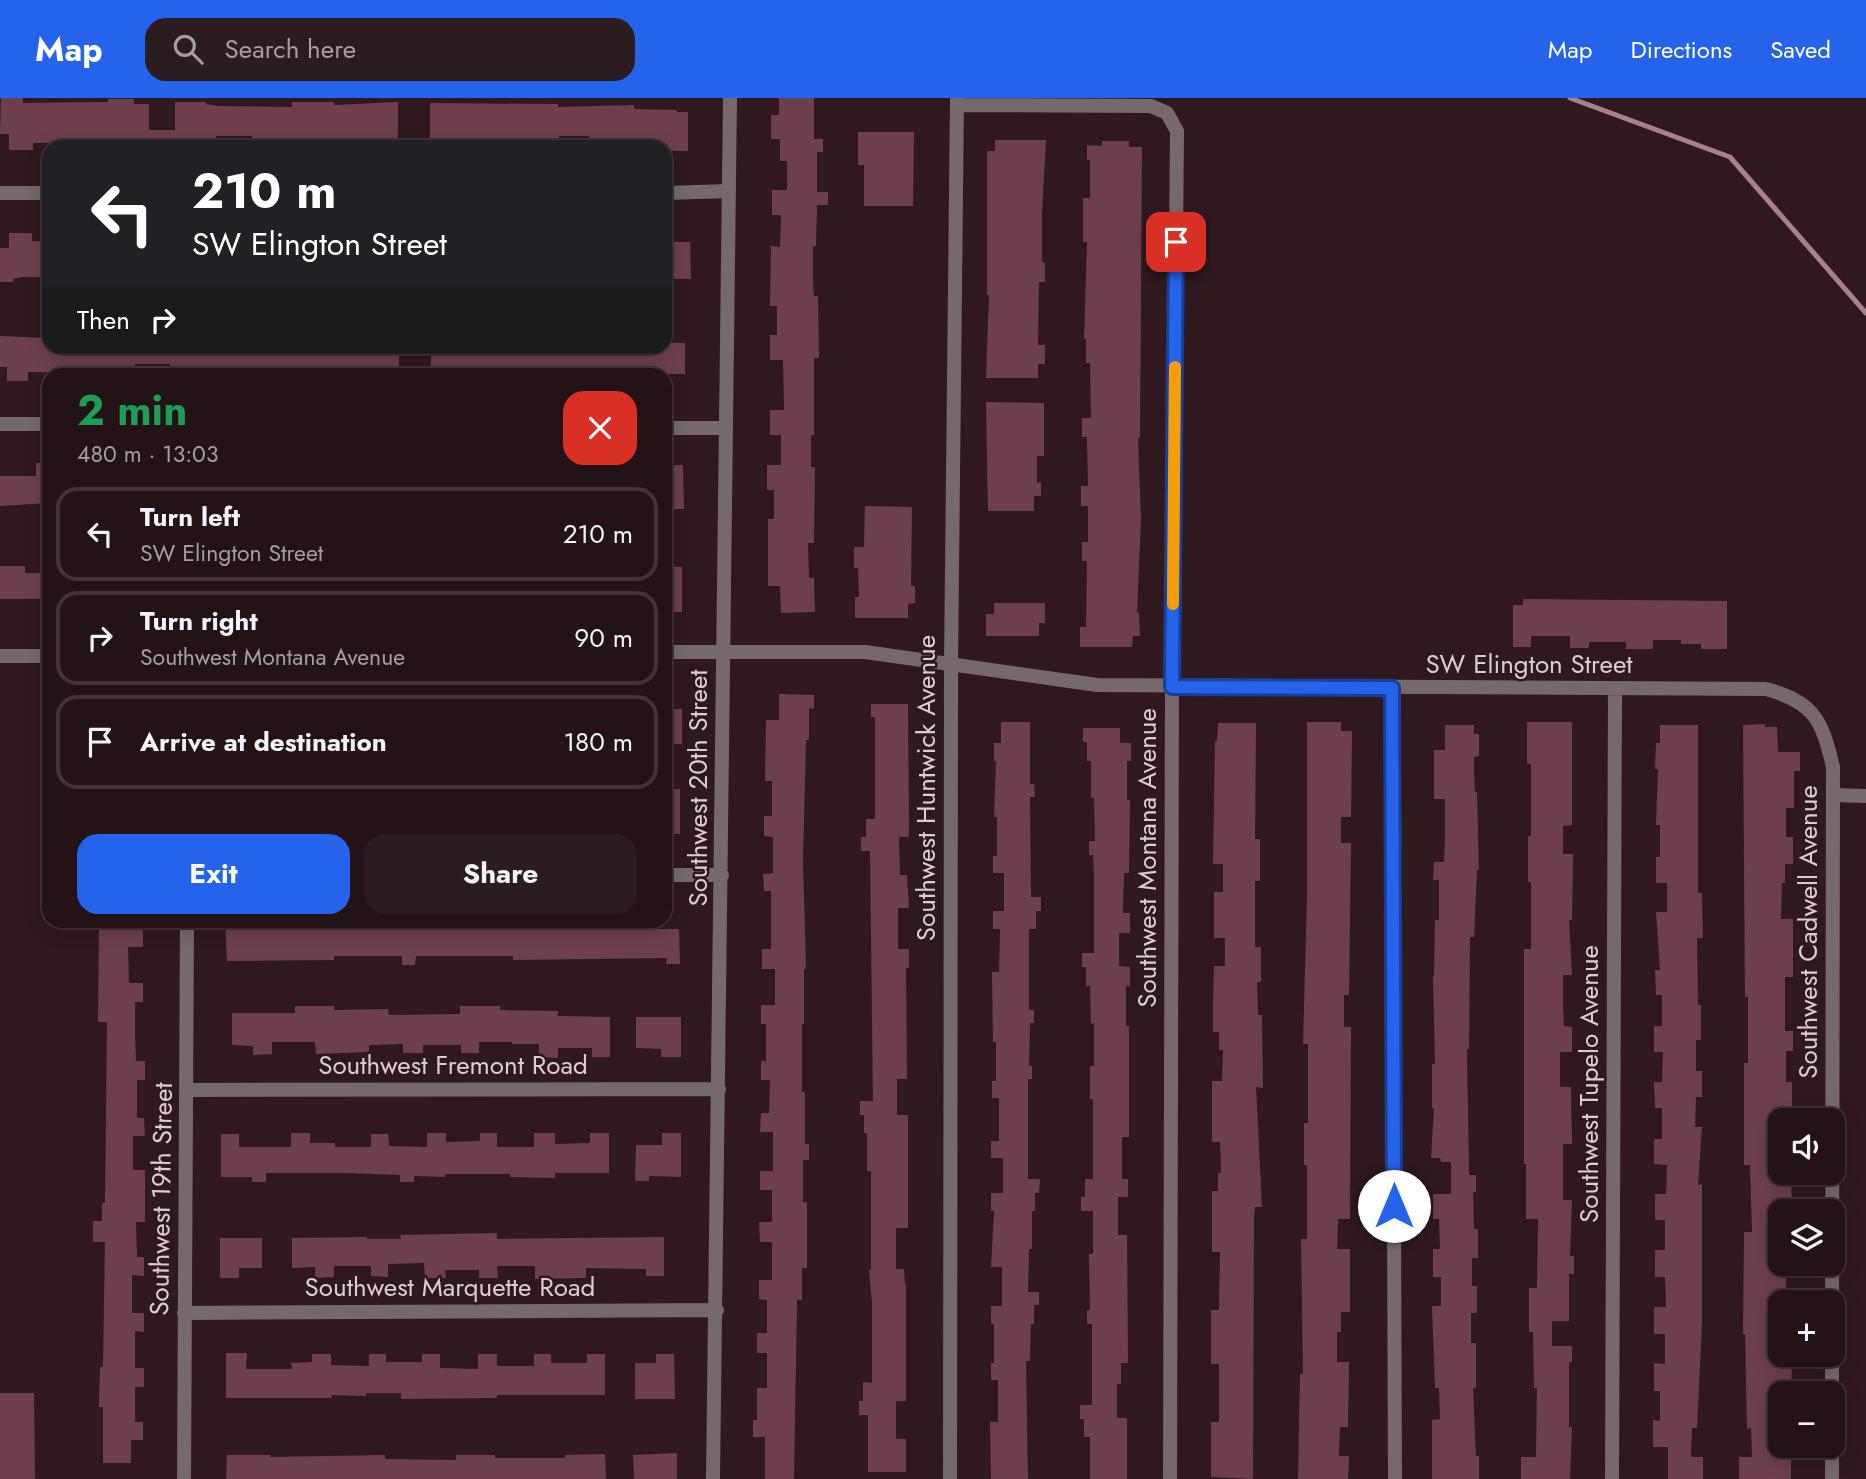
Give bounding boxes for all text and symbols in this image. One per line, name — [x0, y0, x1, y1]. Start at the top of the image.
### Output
search box — [145, 18, 635, 81]
text: Map — [35, 26, 103, 73]
icon: search — [169, 30, 207, 68]
text: Search here — [225, 30, 356, 68]
text: Map — [1548, 32, 1593, 67]
text: Directions — [1631, 32, 1732, 67]
text: Saved — [1770, 32, 1831, 67]
text: 210 m — [192, 156, 336, 226]
icon: left — [77, 168, 168, 259]
pin — [1146, 212, 1206, 272]
text: SW Elington Street — [192, 221, 447, 267]
icon: arrive — [1157, 223, 1195, 261]
text: Then — [77, 301, 130, 339]
icon: right — [144, 301, 182, 339]
text: 2 min — [77, 380, 187, 441]
button: close — [563, 391, 637, 465]
text: 480 m · 13:03 — [77, 437, 218, 471]
text: Turn left — [140, 498, 240, 536]
icon: left — [81, 515, 119, 553]
text: 210 m — [563, 515, 633, 553]
text: SW Elington Street — [140, 536, 323, 570]
text: Turn right — [140, 602, 258, 640]
icon: right — [81, 619, 119, 657]
text: 90 m — [574, 619, 633, 657]
street label: Southwest Huntwick Avenue — [907, 635, 945, 941]
text: Southwest Montana Avenue — [140, 640, 405, 674]
street label: SW Elington Street — [1425, 645, 1633, 683]
street label: Southwest 20th Street — [679, 669, 717, 907]
street label: Southwest Montana Avenue — [1128, 708, 1166, 1008]
icon: arrive — [81, 723, 119, 761]
text: Arrive at destination — [140, 723, 387, 761]
text: 180 m — [563, 723, 633, 761]
street label: Southwest Cadwell Avenue — [1789, 785, 1827, 1079]
button: Exit — [77, 834, 350, 914]
button: Share — [364, 834, 637, 914]
street label: Southwest Tupelo Avenue — [1570, 945, 1608, 1223]
street label: Southwest Fremont Road — [318, 1046, 588, 1084]
street label: Southwest 19th Street — [140, 1081, 182, 1316]
map controls — [1768, 1108, 1845, 1458]
button: sound — [1768, 1108, 1845, 1185]
position arrow — [1357, 1169, 1431, 1243]
button: layers — [1768, 1199, 1845, 1276]
street label: Southwest Marquette Road — [305, 1268, 595, 1306]
button: + — [1768, 1290, 1845, 1367]
button: − — [1768, 1381, 1845, 1458]

